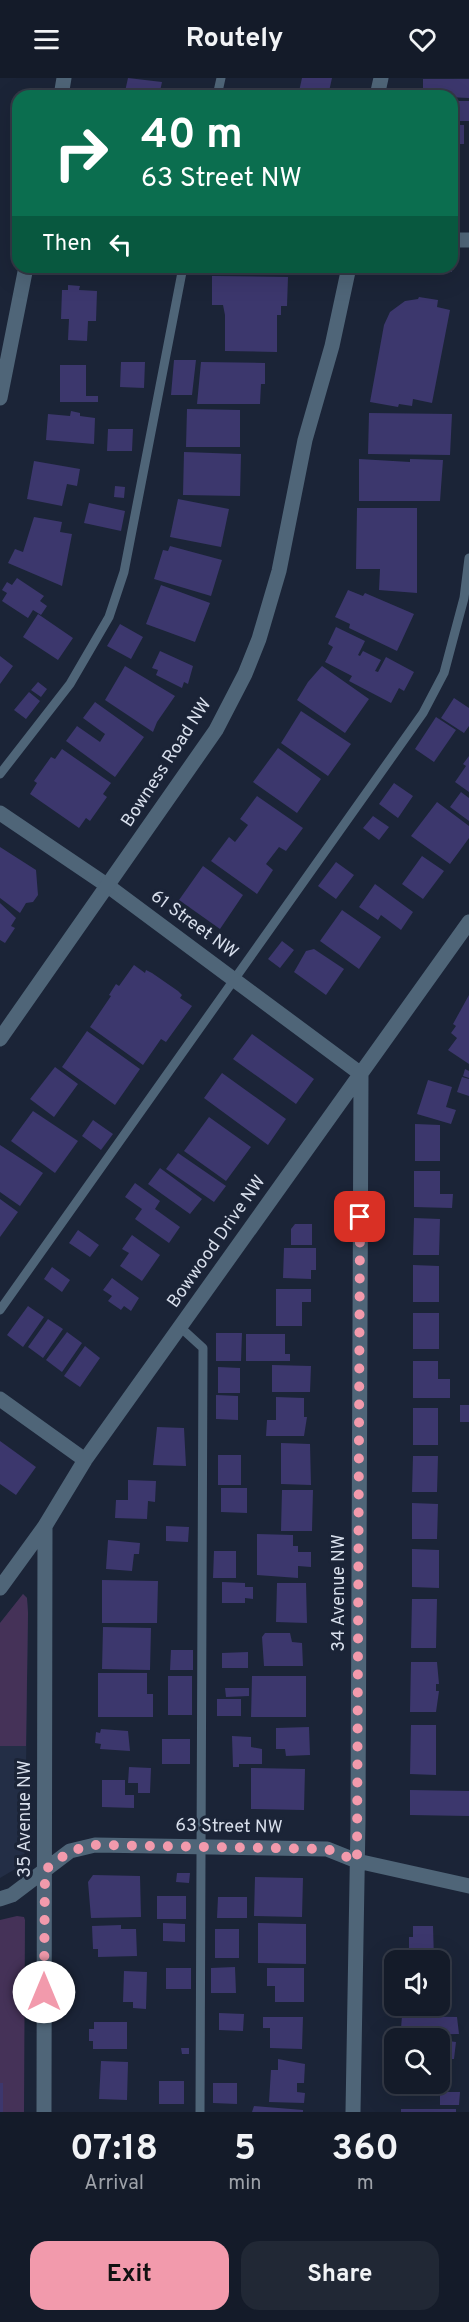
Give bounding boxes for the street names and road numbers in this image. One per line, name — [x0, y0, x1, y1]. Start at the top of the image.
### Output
street label: Bowness Road NW — [117, 694, 217, 832]
street label: 61 Street NW — [146, 885, 242, 965]
street label: Bowwood Drive NW — [163, 1171, 271, 1313]
street label: 34 Avenue NW — [328, 1534, 351, 1652]
street label: 35 Avenue NW — [14, 1760, 37, 1878]
street label: 63 Street NW — [175, 1815, 283, 1839]

